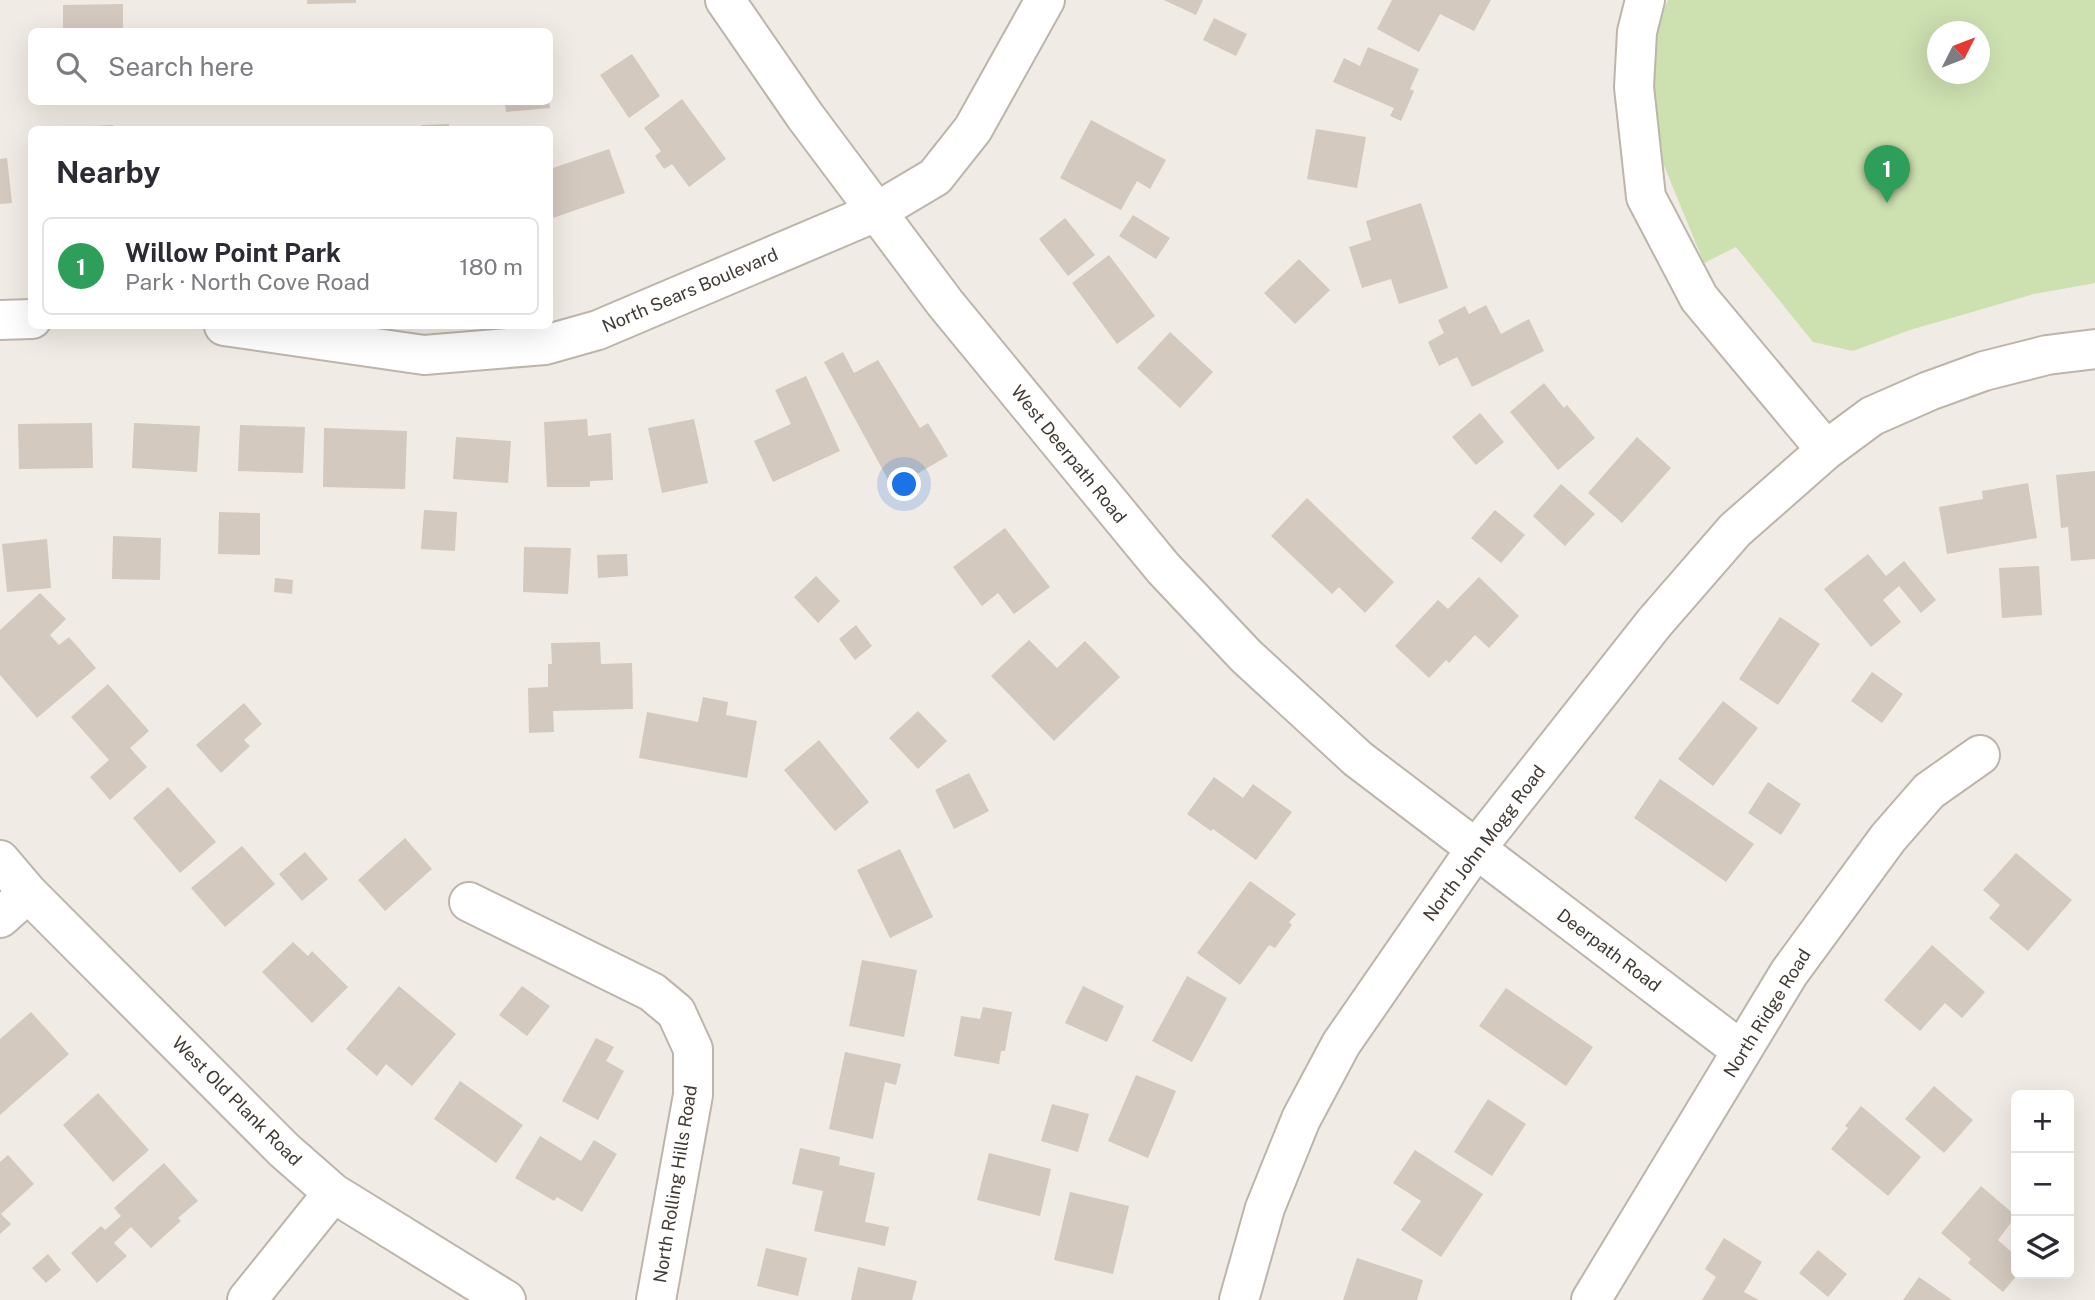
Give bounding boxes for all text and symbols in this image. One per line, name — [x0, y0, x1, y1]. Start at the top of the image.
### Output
north arrow — [1927, 21, 1990, 84]
search box — [28, 28, 553, 105]
icon: search — [52, 48, 90, 86]
text: Search here — [108, 51, 254, 82]
pin: 1 — [1864, 145, 1910, 203]
text: Nearby — [56, 154, 160, 190]
text: Willow Point Park — [125, 237, 341, 268]
street label: North Sears Boulevard — [599, 243, 781, 337]
text: 1 — [76, 253, 86, 280]
text: 180 m — [459, 253, 523, 280]
text: Park · North Cove Road — [125, 268, 370, 295]
street label: West Deerpath Road — [1007, 381, 1131, 527]
your location — [887, 467, 921, 501]
street label: North John Mogg Road — [1419, 761, 1549, 925]
street label: Deerpath Road — [1553, 904, 1665, 996]
street label: North Ridge Road — [1719, 945, 1815, 1081]
street label: West Old Plank Road — [168, 1032, 306, 1170]
street label: North Rolling Hills Road — [649, 1084, 701, 1284]
map controls — [2011, 1090, 2074, 1279]
button: + — [2011, 1090, 2074, 1153]
button: − — [2011, 1153, 2074, 1216]
button: layers — [2011, 1216, 2074, 1279]

